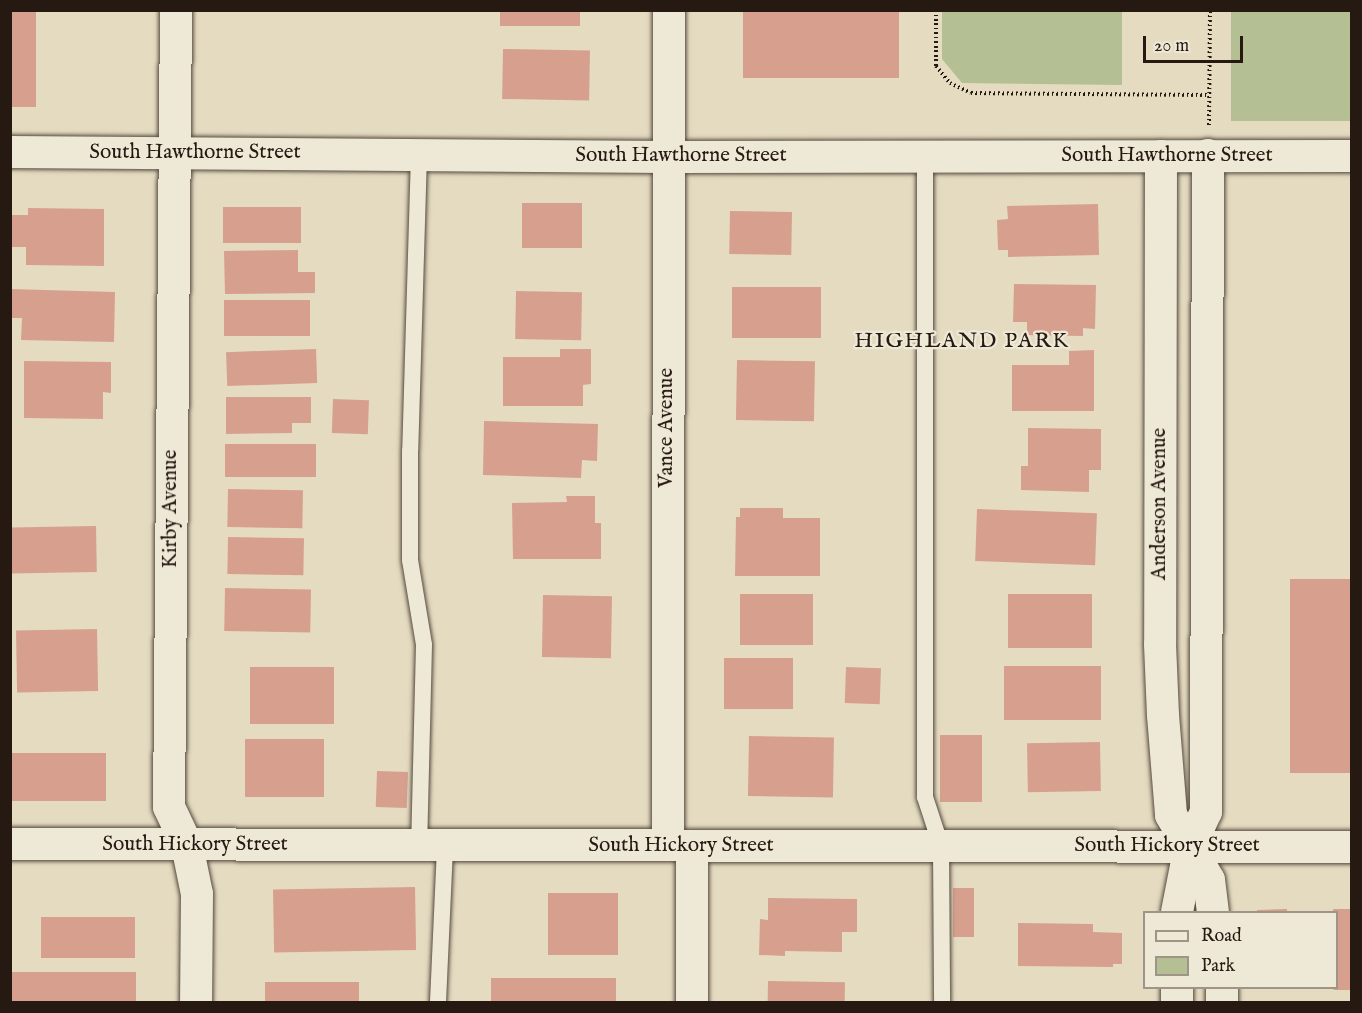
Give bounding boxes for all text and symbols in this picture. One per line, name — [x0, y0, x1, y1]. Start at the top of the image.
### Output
scale bar — [1146, 24, 1246, 62]
text: 20 m — [1154, 35, 1189, 58]
street label: South Hawthorne Street — [89, 140, 301, 166]
street label: South Hawthorne Street — [575, 143, 787, 169]
street label: South Hawthorne Street — [1061, 143, 1273, 169]
district label: HIGHLAND PARK — [854, 329, 1070, 355]
street label: Vance Avenue — [654, 368, 680, 488]
street label: Anderson Avenue — [1147, 428, 1173, 580]
street label: Kirby Avenue — [158, 450, 184, 568]
street label: South Hickory Street — [102, 832, 288, 858]
street label: South Hickory Street — [588, 833, 774, 859]
street label: South Hickory Street — [1074, 833, 1260, 859]
legend — [1143, 911, 1338, 989]
text: Road — [1201, 925, 1242, 948]
text: Park — [1201, 955, 1235, 978]

